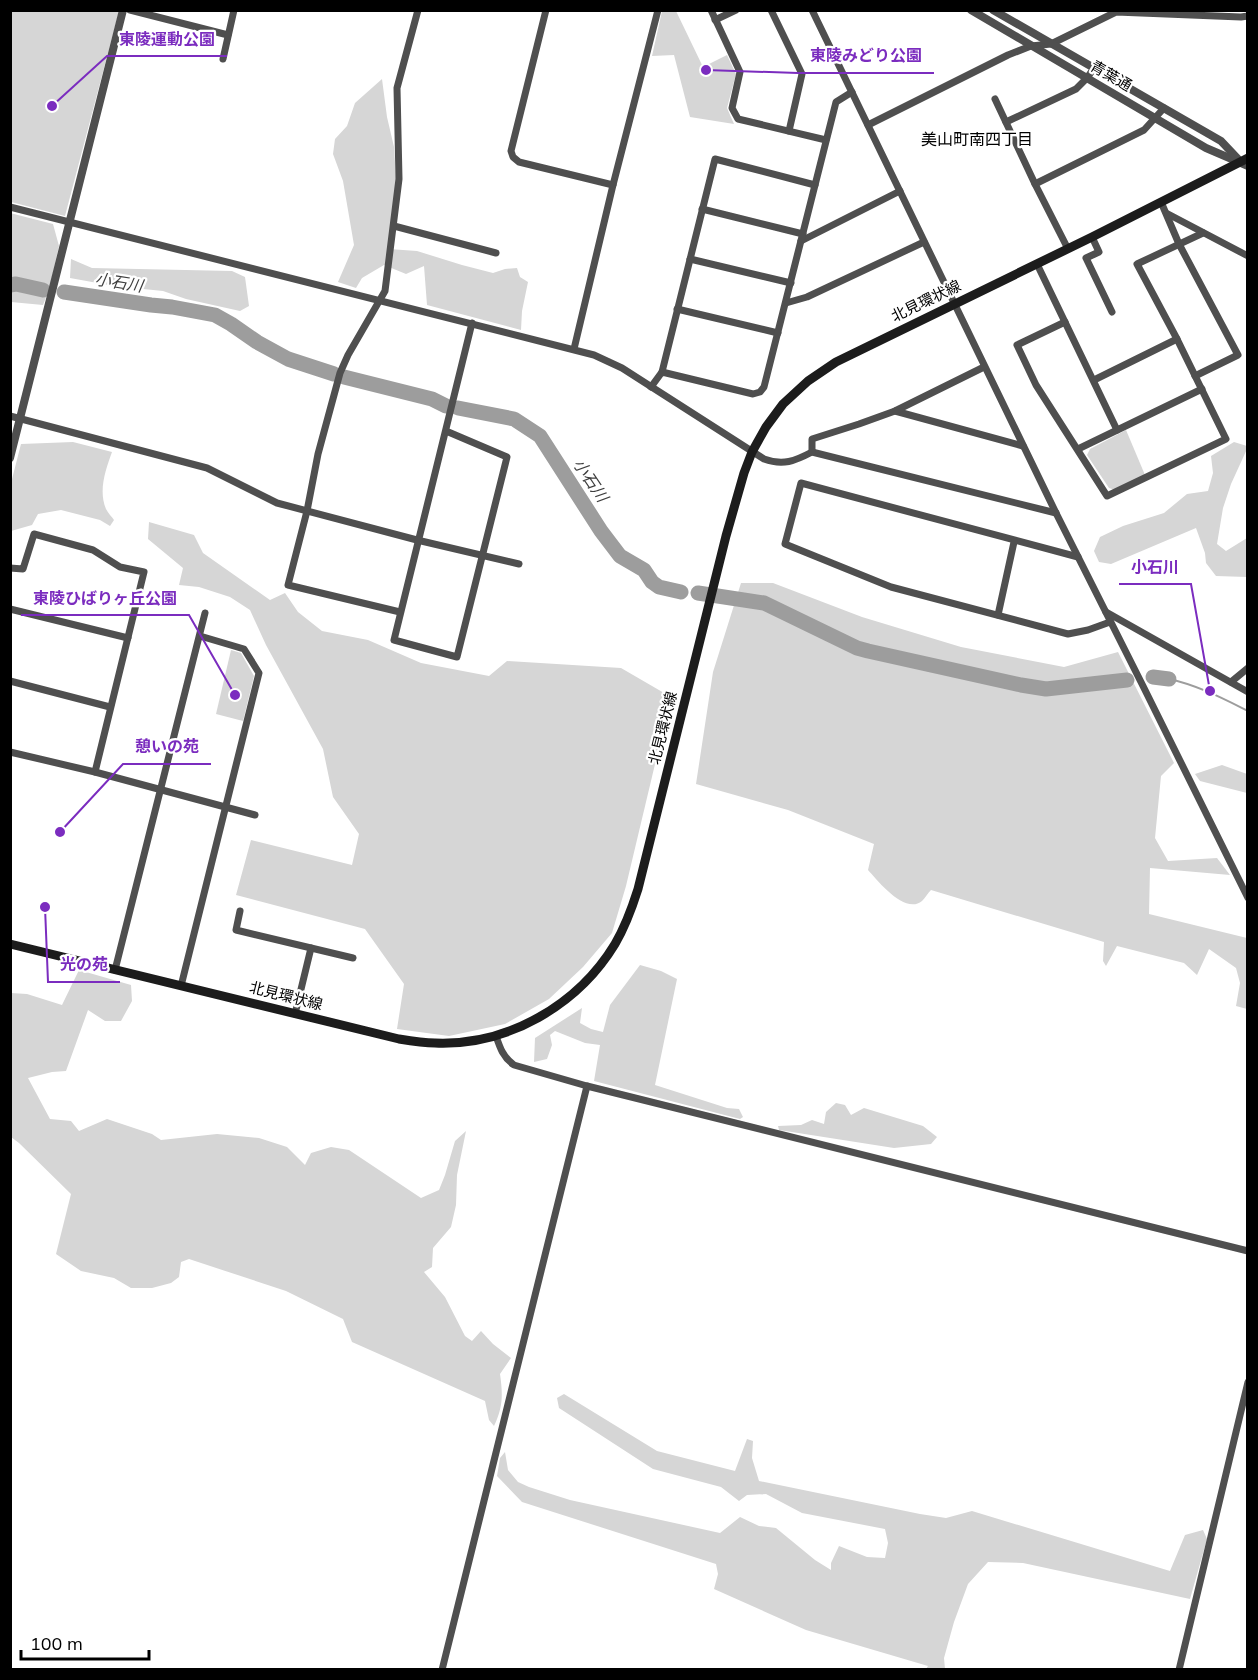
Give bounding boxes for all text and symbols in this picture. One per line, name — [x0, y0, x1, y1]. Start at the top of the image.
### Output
callout: 東陵運動公園 — [107, 22, 227, 56]
text: 東陵運動公園 — [119, 29, 215, 49]
callout: 東陵みどり公園 — [798, 39, 934, 73]
text: 東陵みどり公園 — [810, 45, 922, 65]
street label: 青葉通 — [1087, 56, 1135, 95]
district label: 美山町南四丁目 — [921, 129, 1033, 149]
water label: 小石川 — [94, 268, 146, 296]
street label: 北見環状線 — [888, 276, 964, 326]
water label: 小石川 — [569, 455, 614, 507]
callout: 小石川 — [1119, 550, 1191, 584]
text: 小石川 — [1131, 557, 1179, 577]
callout: 東陵ひばりヶ丘公園 — [21, 581, 189, 615]
text: 東陵ひばりヶ丘公園 — [33, 588, 177, 608]
street label: 北見環状線 — [644, 689, 681, 767]
callout: 憩いの苑 — [123, 730, 211, 764]
text: 憩いの苑 — [135, 736, 199, 756]
callout: 光の苑 — [48, 948, 120, 982]
text: 光の苑 — [60, 954, 108, 974]
street label: 北見環状線 — [247, 977, 325, 1014]
scale bar — [21, 1623, 148, 1661]
text: 100 m — [30, 1632, 83, 1655]

